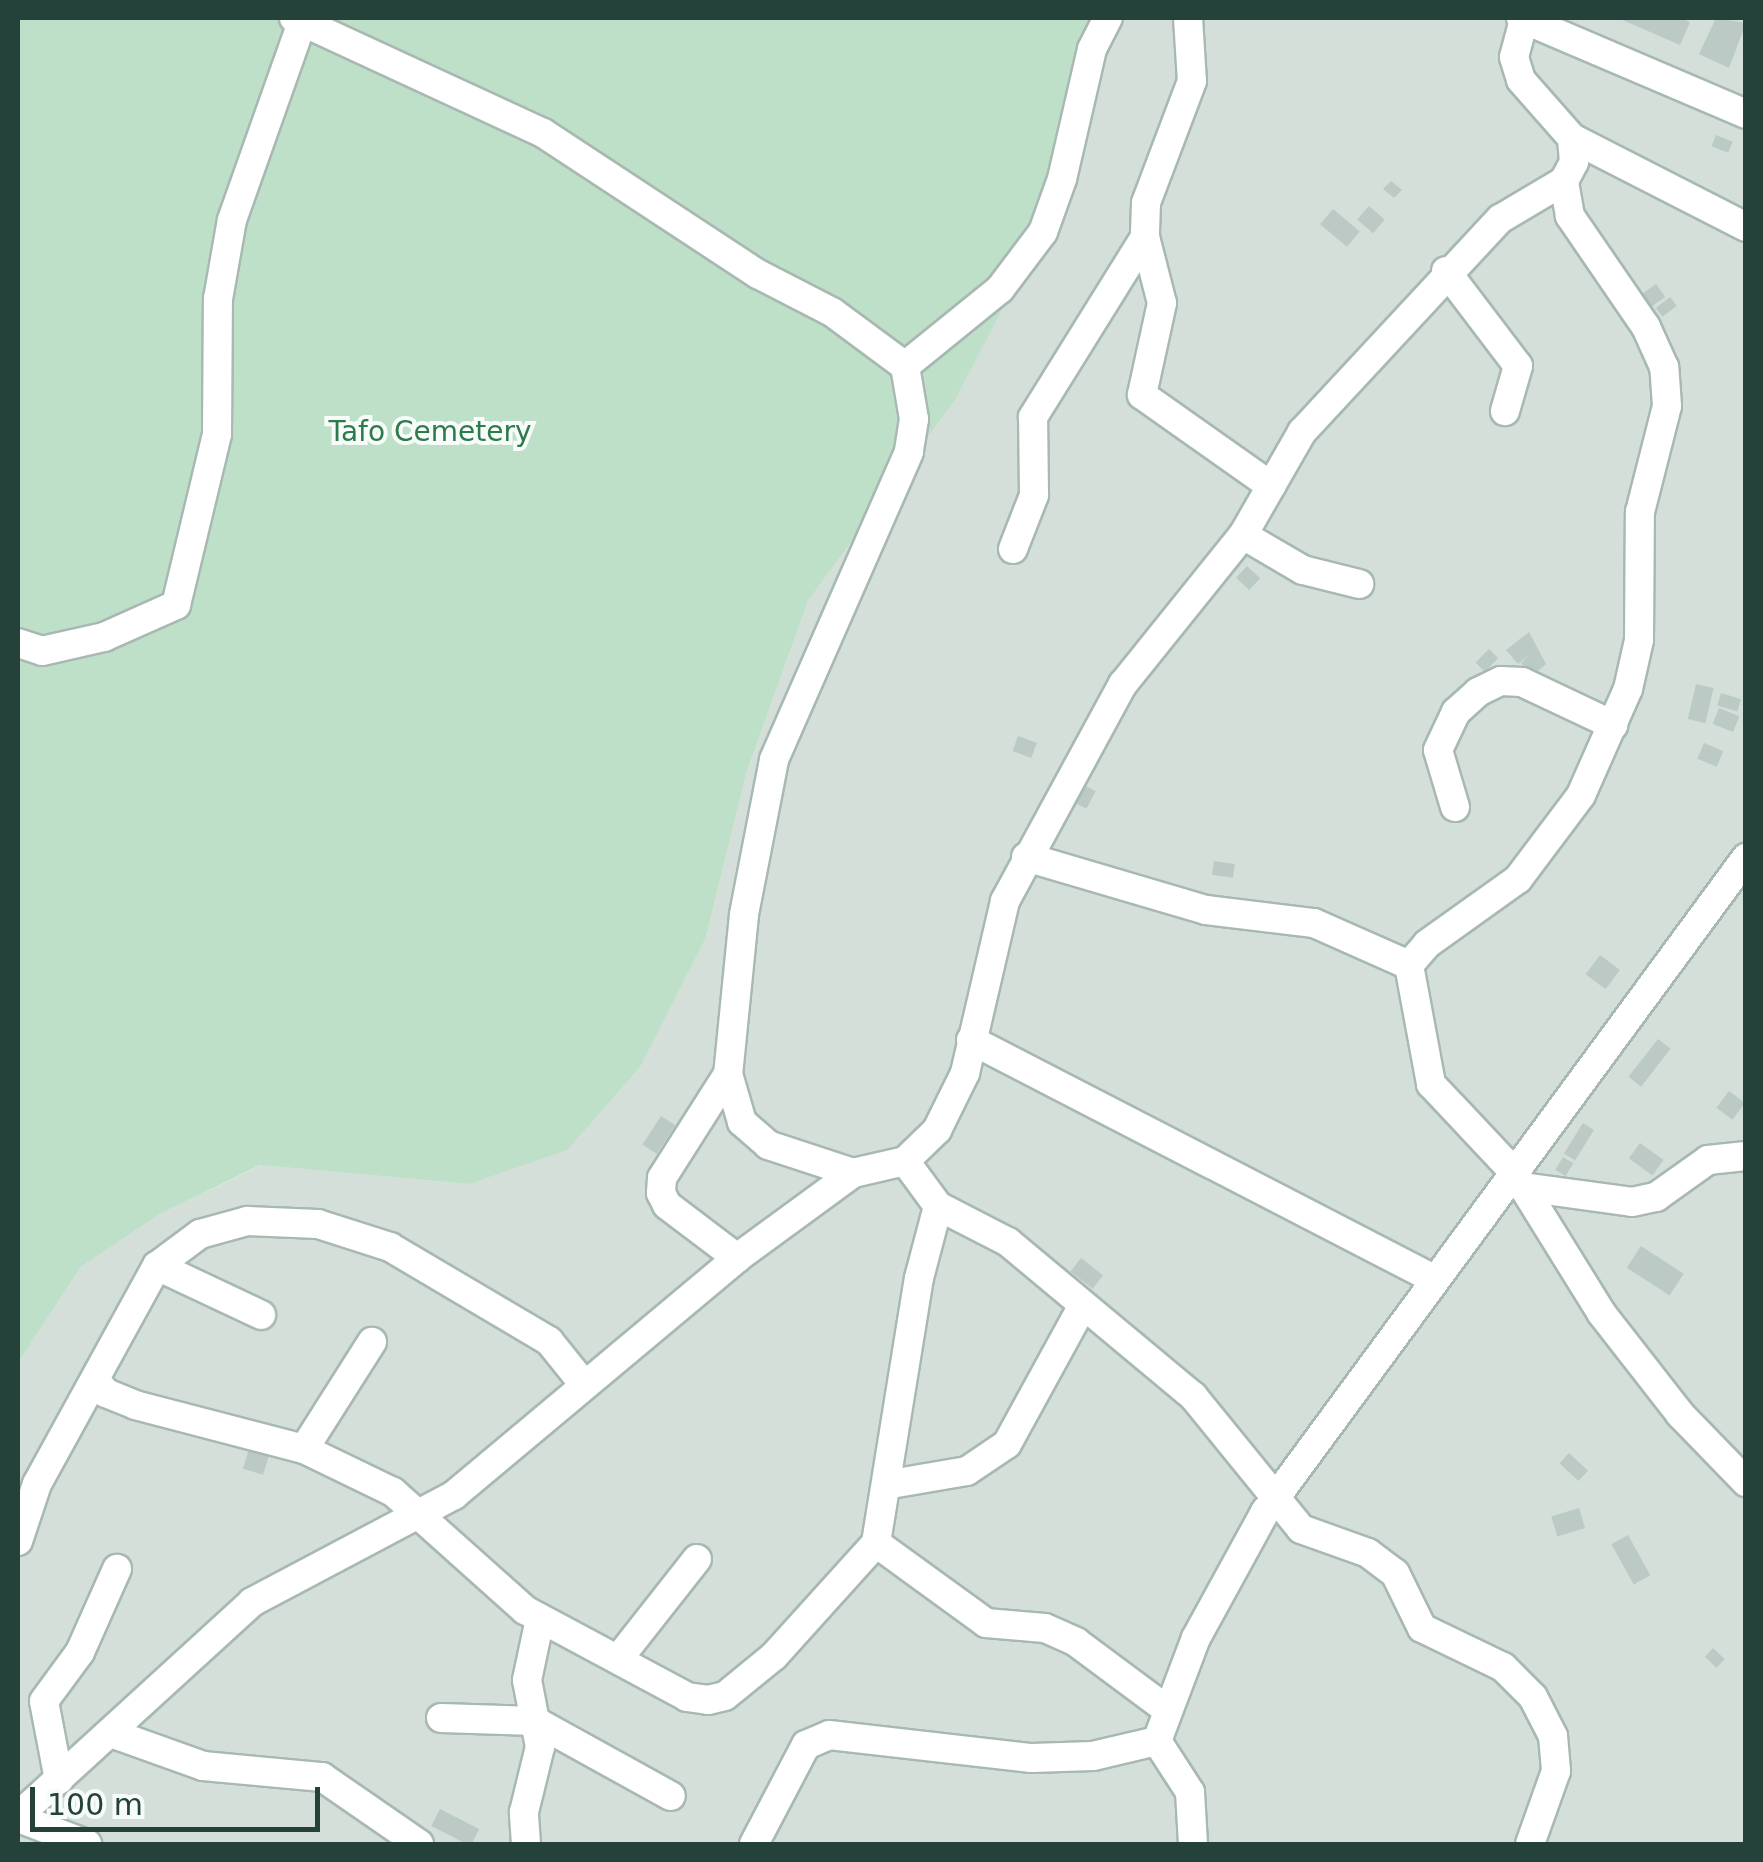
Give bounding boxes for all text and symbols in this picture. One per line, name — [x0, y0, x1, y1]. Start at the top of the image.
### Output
park label: Tafo Cemetery — [328, 415, 532, 449]
scale bar — [35, 1767, 325, 1829]
text: 100 m — [47, 1787, 143, 1822]

